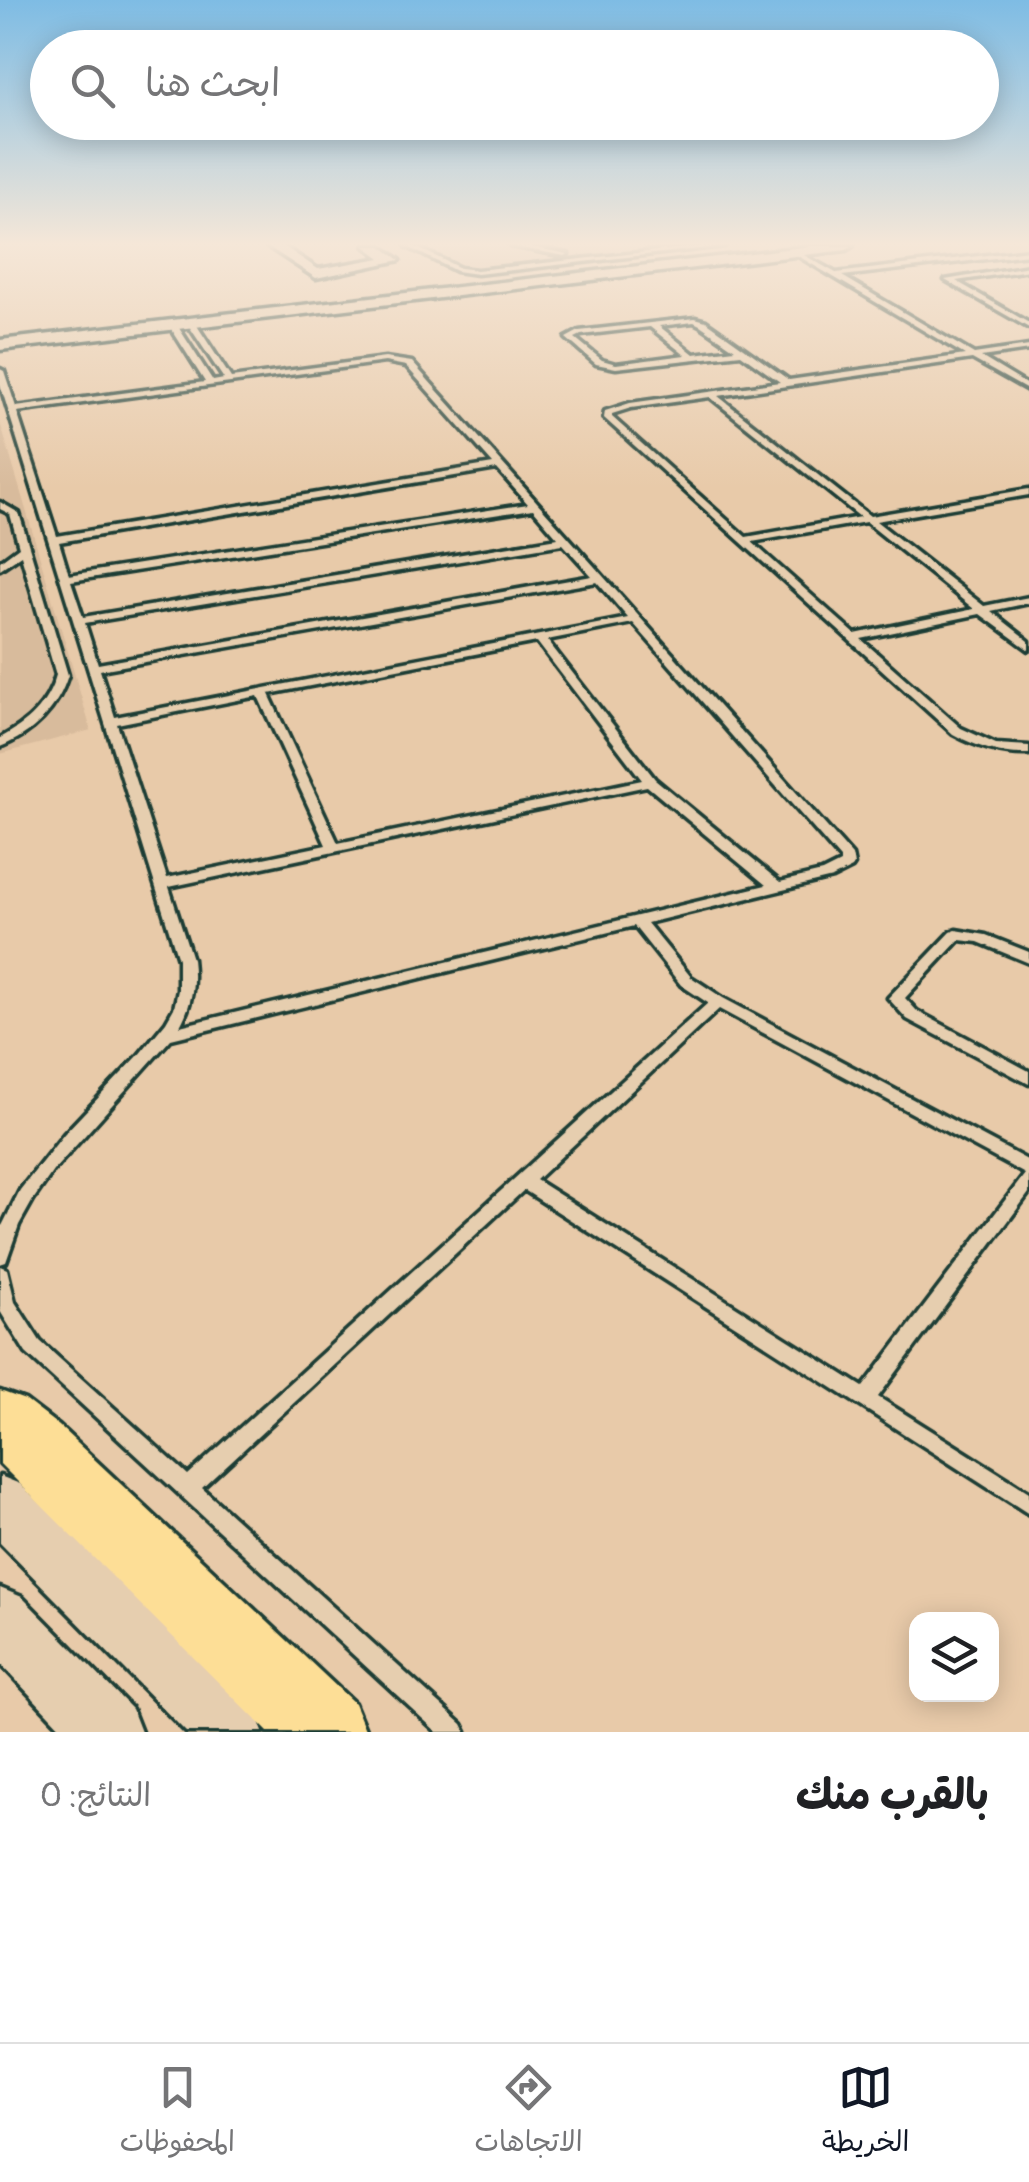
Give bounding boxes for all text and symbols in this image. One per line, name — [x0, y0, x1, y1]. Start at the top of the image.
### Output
search box — [30, 30, 999, 140]
icon: search — [65, 58, 120, 113]
text: ابحث هنا — [145, 60, 280, 108]
map controls — [909, 1612, 999, 1702]
button: layers — [909, 1612, 999, 1702]
text: بالقرب منك — [796, 1770, 989, 1822]
text: النتائج: 0 — [40, 1776, 151, 1816]
tab: المحفوظات — [120, 2060, 235, 2166]
tab: الاتجاهات — [474, 2060, 583, 2166]
tab: الخريطة — [822, 2060, 909, 2166]

